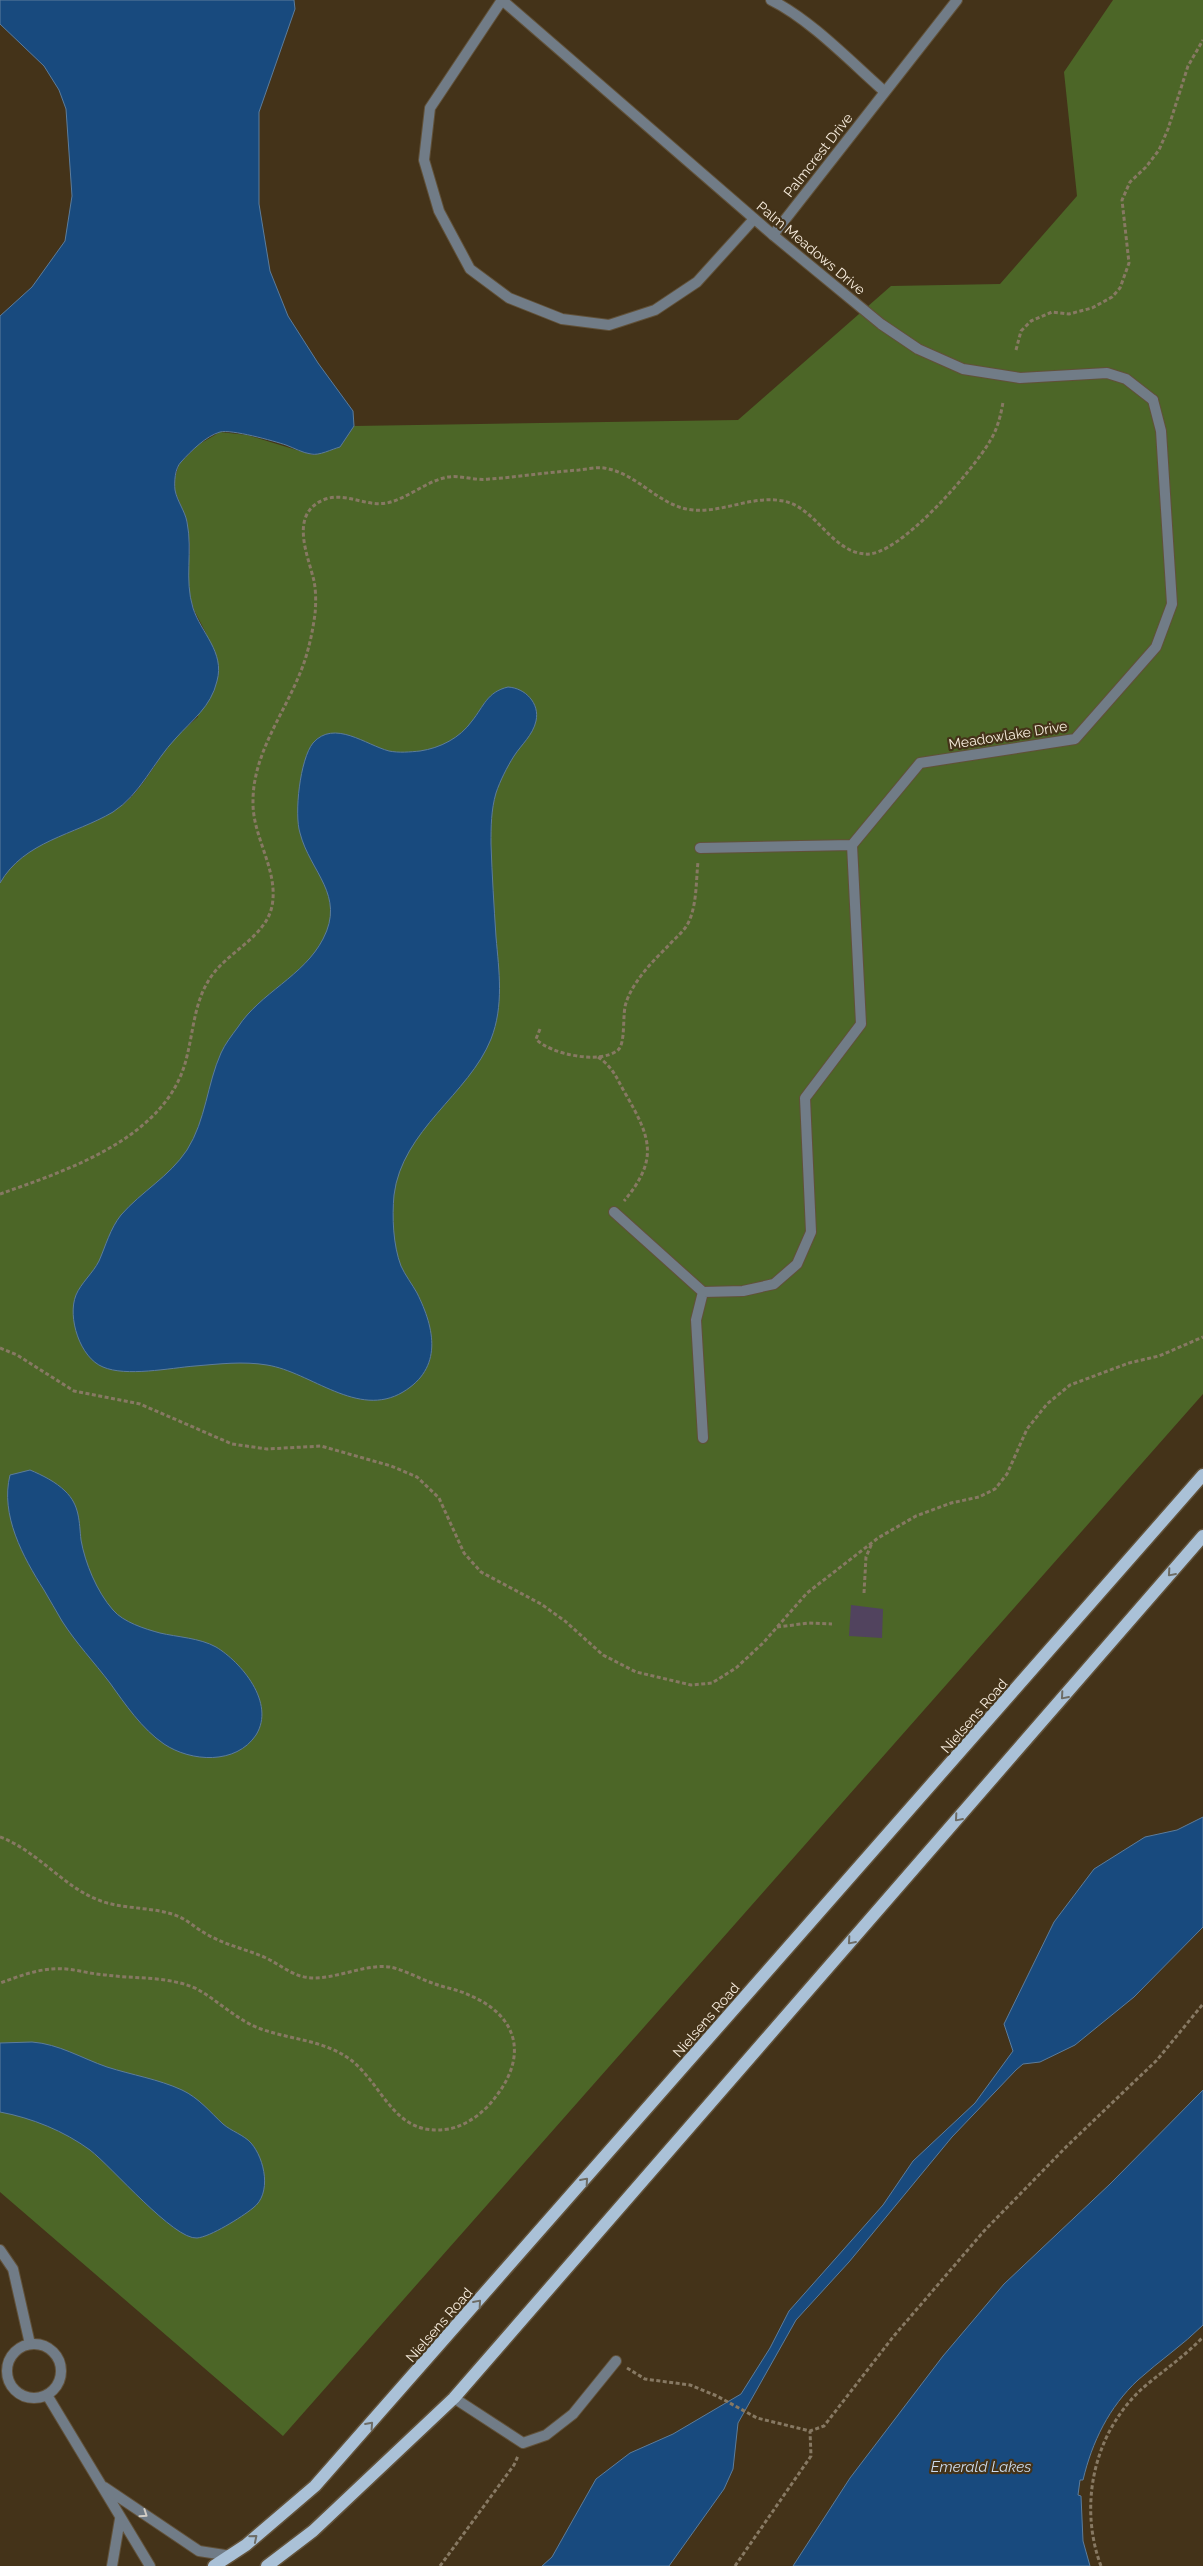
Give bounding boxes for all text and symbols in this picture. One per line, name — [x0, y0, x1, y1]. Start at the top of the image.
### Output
street label: Palmcrest Drive — [780, 110, 856, 200]
street label: Palm Meadows Drive — [754, 198, 868, 298]
street label: Meadowlake Drive — [948, 718, 1068, 752]
one-way arrow — [1168, 1567, 1177, 1576]
street label: Nielsens Road — [937, 1676, 1011, 1756]
one-way arrow — [1061, 1690, 1070, 1699]
one-way arrow — [954, 1813, 963, 1822]
one-way arrow — [848, 1935, 857, 1944]
street label: Nielsens Road — [669, 1980, 743, 2060]
one-way arrow — [579, 2178, 588, 2187]
street label: Nielsens Road — [402, 2285, 476, 2365]
one-way arrow — [472, 2300, 481, 2309]
one-way arrow — [365, 2421, 374, 2430]
water label: Emerald Lakes — [931, 2458, 1031, 2476]
one-way arrow — [138, 2508, 147, 2517]
one-way arrow — [249, 2535, 258, 2544]

